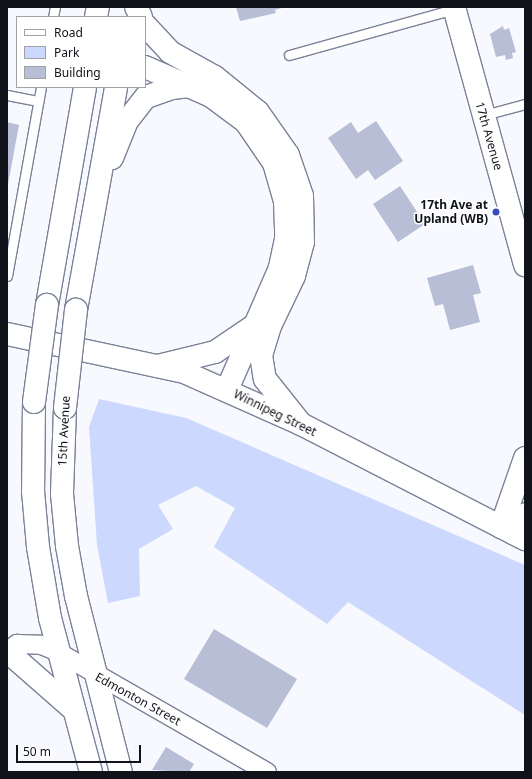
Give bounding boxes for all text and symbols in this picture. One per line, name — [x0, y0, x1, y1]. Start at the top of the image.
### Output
legend — [16, 16, 146, 88]
text: Road — [54, 24, 83, 41]
text: Park — [54, 44, 79, 61]
text: Building — [54, 64, 101, 81]
street label: 17th Avenue — [472, 100, 506, 172]
place label: 17th Ave at Upland (WB) — [414, 198, 488, 226]
marker: 17th Ave at Upland (WB) — [491, 207, 501, 217]
street label: Winnipeg Street — [231, 387, 319, 439]
street label: 15th Avenue — [55, 395, 73, 467]
street label: Edmonton Street — [93, 670, 183, 728]
scale bar — [18, 737, 143, 763]
text: 50 m — [23, 743, 51, 760]

